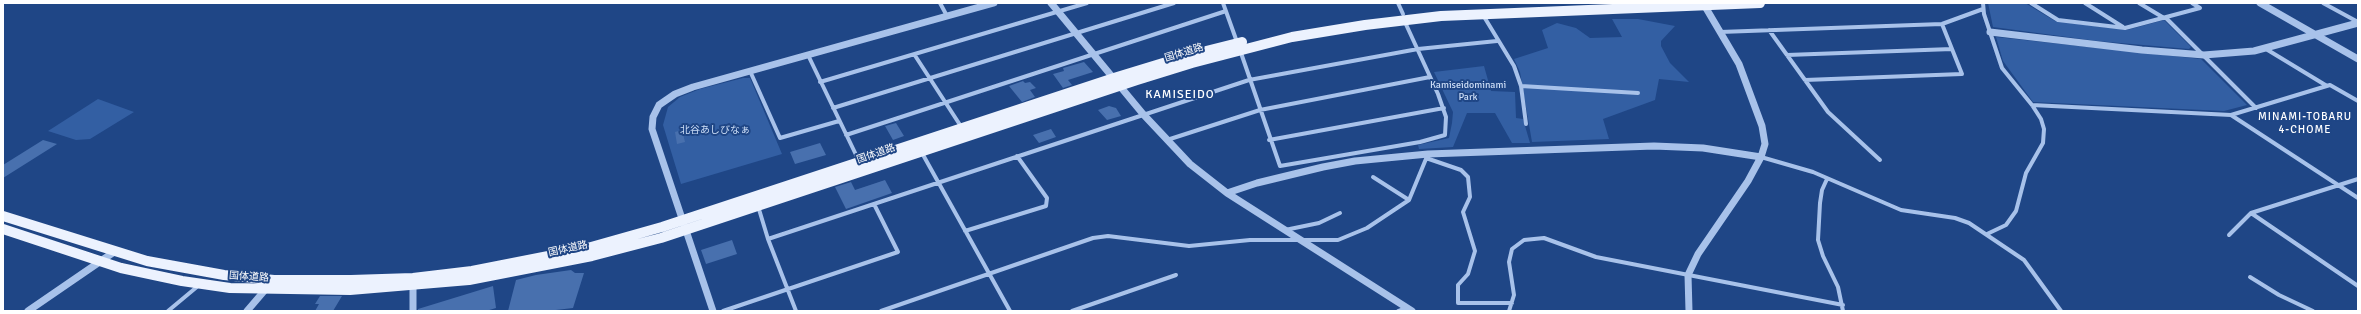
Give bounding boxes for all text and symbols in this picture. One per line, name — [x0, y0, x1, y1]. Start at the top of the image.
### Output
street label: 国体道路 — [1163, 41, 1205, 65]
park label: Kamiseidominami Park — [1430, 79, 1506, 102]
district label: KAMISEIDO — [1145, 88, 1215, 102]
district label: MINAMI-TOBARU 4-CHOME — [2258, 110, 2352, 136]
park label: 北谷あしびなぁ — [680, 124, 750, 136]
street label: 国体道路 — [855, 142, 897, 166]
street label: 国体道路 — [547, 239, 589, 259]
street label: 国体道路 — [229, 270, 269, 284]

